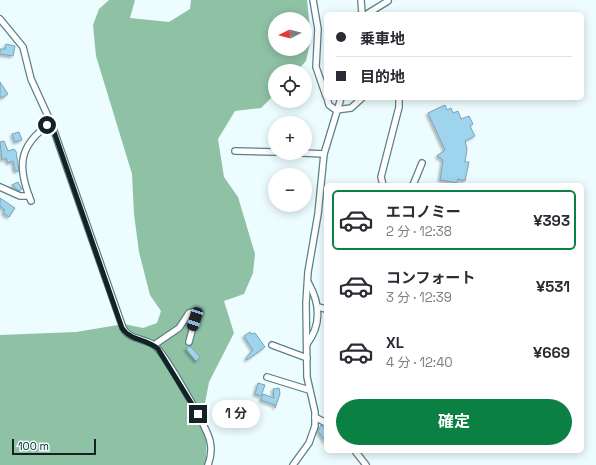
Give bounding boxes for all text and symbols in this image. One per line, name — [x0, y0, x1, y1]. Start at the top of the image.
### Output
north arrow — [268, 12, 312, 56]
map controls — [268, 12, 312, 212]
text: 乗車地 — [360, 29, 405, 48]
button: locate — [268, 64, 312, 108]
text: 目的地 — [360, 67, 405, 86]
route start — [38, 116, 56, 134]
button: + — [268, 116, 312, 160]
button: − — [268, 168, 312, 212]
icon: car — [338, 202, 374, 238]
text: エコノミー — [386, 202, 461, 221]
text: ¥393 — [533, 211, 570, 230]
text: 2 分 · 12:38 — [386, 223, 452, 240]
icon: car — [338, 268, 374, 304]
text: コンフォート — [386, 268, 476, 287]
text: ¥531 — [536, 277, 570, 296]
text: 3 分 · 12:39 — [386, 289, 452, 306]
car — [186, 306, 204, 332]
text: XL — [386, 333, 404, 352]
icon: car — [338, 334, 374, 370]
text: ¥669 — [533, 343, 570, 362]
text: 4 分 · 12:40 — [386, 354, 453, 371]
button: 確定 — [336, 399, 572, 445]
callout: 1 分 — [212, 400, 260, 428]
route end — [189, 405, 207, 423]
text: 1 分 — [225, 405, 247, 422]
scale bar — [12, 437, 96, 456]
text: 100 m — [18, 439, 49, 453]

